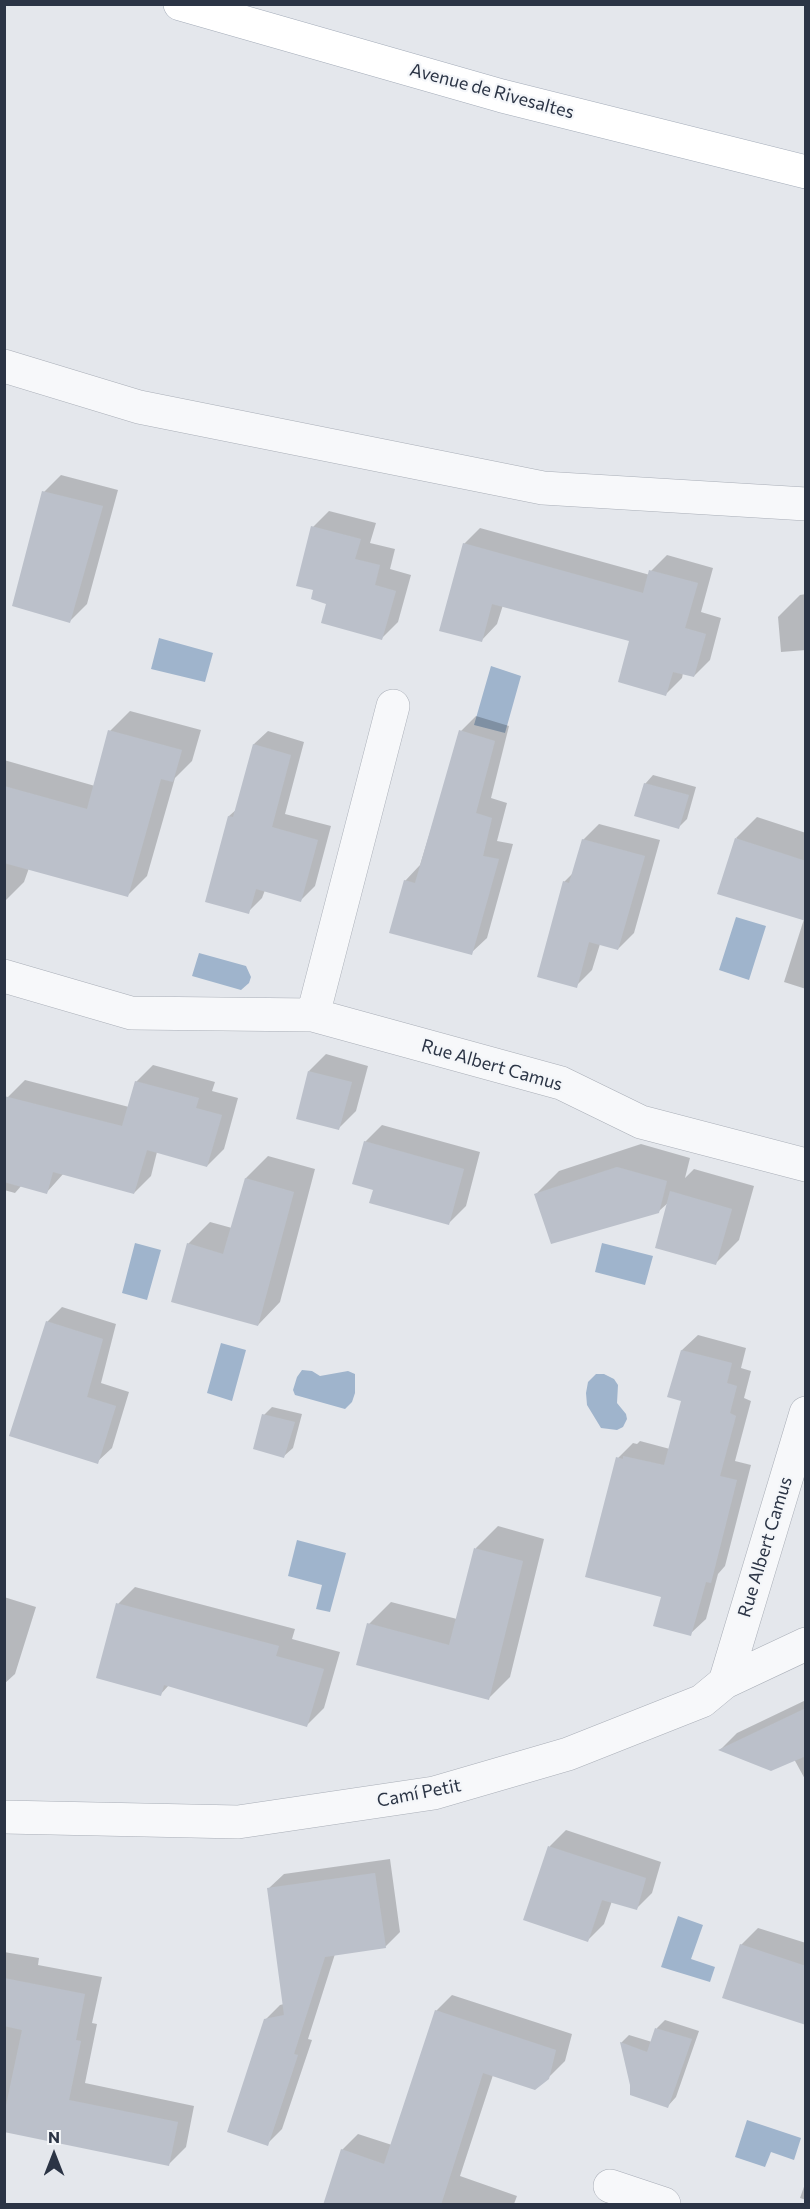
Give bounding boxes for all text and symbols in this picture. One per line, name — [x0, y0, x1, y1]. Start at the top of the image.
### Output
street label: Avenue de Rivesaltes — [408, 59, 576, 123]
street label: Rue Albert Camus — [419, 1035, 565, 1095]
street label: Rue Albert Camus — [733, 1474, 797, 1620]
street label: Camí Petit — [375, 1774, 463, 1812]
north arrow — [24, 2125, 84, 2185]
text: N — [48, 2127, 60, 2146]

